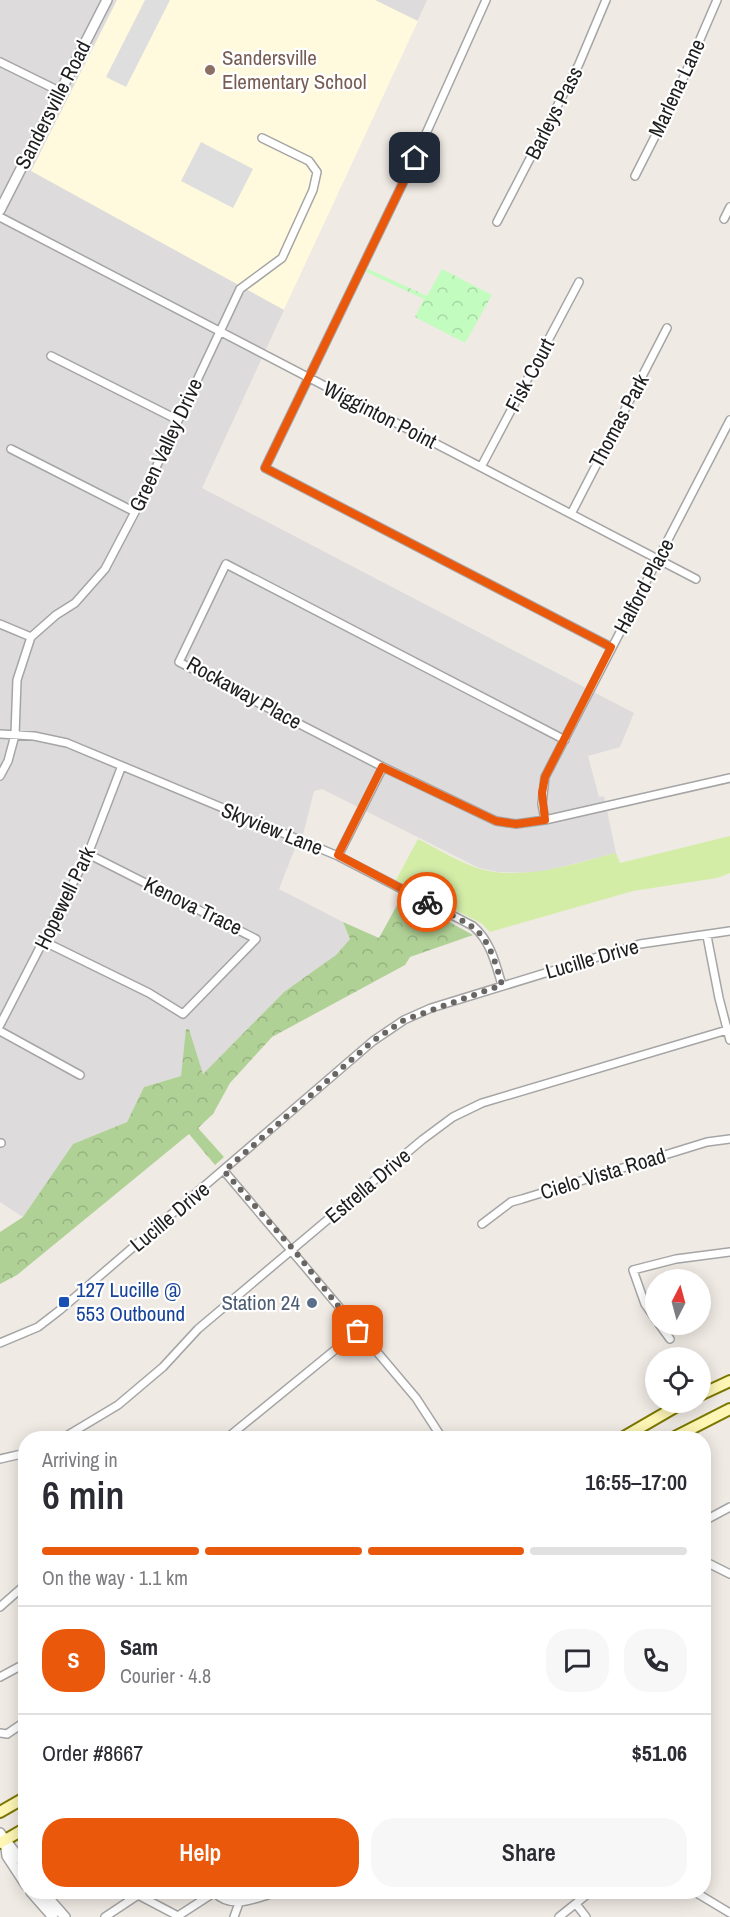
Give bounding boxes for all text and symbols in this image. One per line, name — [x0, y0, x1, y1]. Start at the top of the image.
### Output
street label: Marlena Lane — [641, 34, 712, 142]
street label: Sandersville Road — [8, 36, 97, 174]
place label: Sandersville Elementary School — [222, 43, 367, 96]
street label: Barleys Pass — [518, 61, 589, 164]
marker: Sandersville Elementary School — [203, 63, 217, 77]
pin — [389, 132, 440, 183]
icon: home — [398, 141, 431, 174]
street label: Fisk Court — [498, 333, 561, 417]
street label: Thomas Park — [582, 368, 656, 473]
street label: Green Valley Drive — [122, 373, 209, 516]
street label: Wigginton Point — [319, 374, 442, 456]
street label: Halford Place — [606, 533, 681, 638]
street label: Rockaway Place — [182, 649, 307, 736]
street label: Skyview Lane — [217, 795, 327, 862]
street label: Hopewell Park — [27, 841, 102, 954]
street label: Kenova Trace — [139, 869, 247, 942]
courier — [397, 872, 457, 932]
icon: bike — [411, 886, 444, 919]
street label: Lucille Drive — [542, 931, 642, 986]
street label: Estrella Drive — [319, 1141, 417, 1230]
street label: Cielo Vista Road — [537, 1141, 669, 1206]
street label: Lucille Drive — [124, 1175, 216, 1258]
north arrow — [645, 1269, 711, 1335]
map controls — [645, 1269, 711, 1413]
place label: 127 Lucille @ 553 Outbound — [76, 1275, 185, 1328]
place label: Station 24 — [221, 1288, 300, 1317]
marker: 127 Lucille @ 553 Outbound — [57, 1295, 71, 1309]
marker: Station 24 — [305, 1296, 319, 1310]
pin — [332, 1305, 383, 1356]
icon: bag — [341, 1314, 374, 1347]
button: locate — [645, 1347, 711, 1413]
text: Arriving in — [42, 1446, 118, 1473]
text: 16:55–17:00 — [585, 1467, 687, 1497]
text: 6 min — [42, 1469, 124, 1521]
text: On the way · 1.1 km — [42, 1564, 188, 1591]
button: chat — [546, 1629, 609, 1692]
button: phone — [624, 1629, 687, 1692]
text: Sam — [120, 1632, 158, 1662]
text: S — [67, 1645, 80, 1675]
text: Courier · 4.8 — [120, 1662, 211, 1689]
text: Order #8667 — [42, 1738, 143, 1768]
text: $51.06 — [632, 1738, 687, 1768]
button: Help — [42, 1818, 359, 1887]
button: Share — [371, 1818, 687, 1887]

